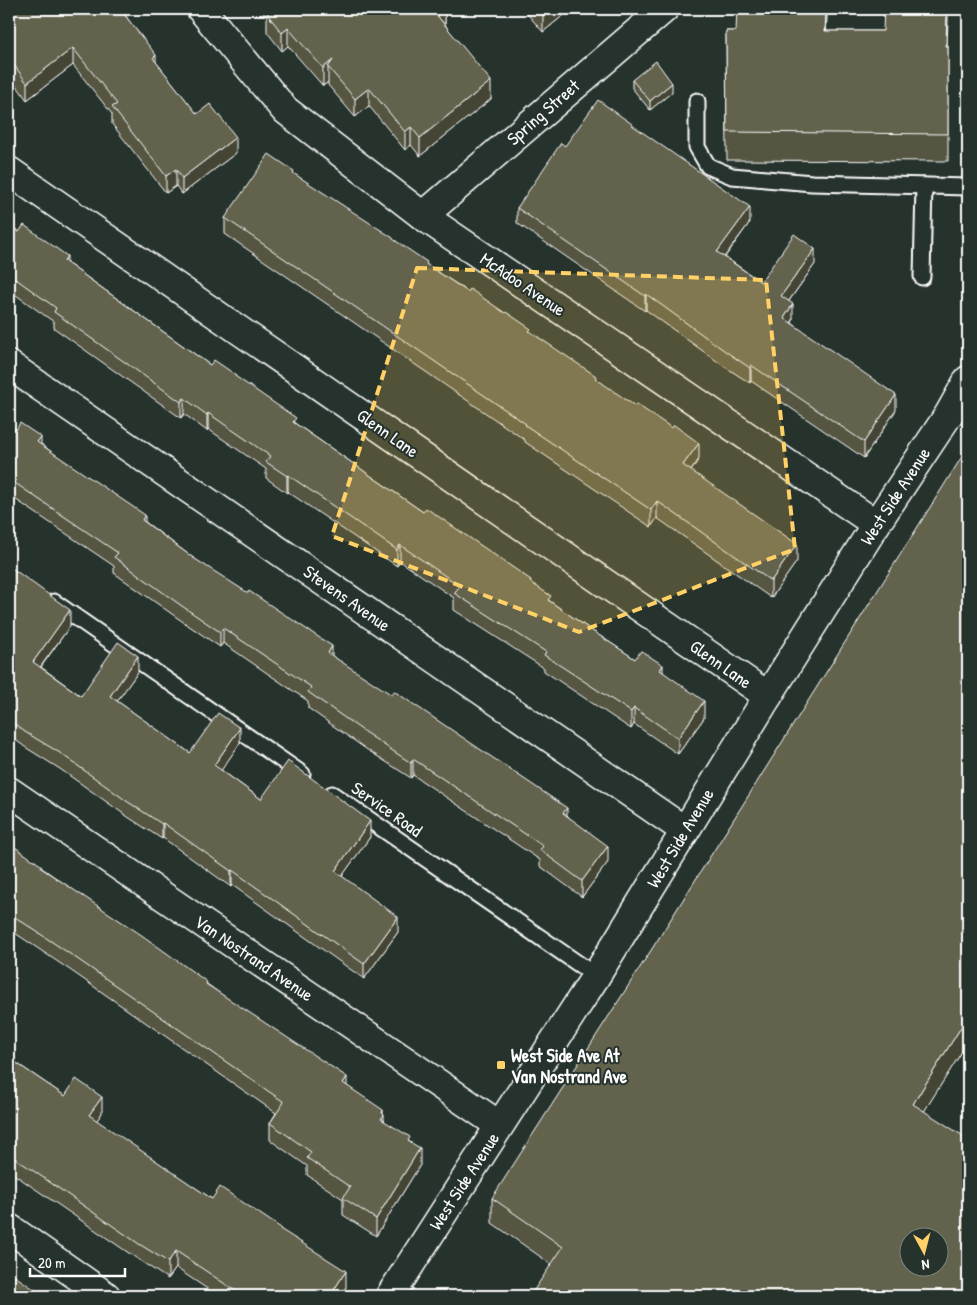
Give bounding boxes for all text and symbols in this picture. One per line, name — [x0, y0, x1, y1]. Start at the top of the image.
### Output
street label: Spring Street — [501, 73, 585, 151]
street label: McAdoo Avenue — [475, 246, 571, 322]
street label: Glenn Lane — [352, 403, 424, 463]
street label: West Side Avenue — [854, 442, 936, 550]
street label: Stevens Avenue — [299, 559, 395, 637]
street label: Glenn Lane — [685, 634, 757, 694]
street label: Service Road — [346, 775, 428, 843]
street label: West Side Avenue — [640, 784, 720, 892]
street label: Van Nostrand Avenue — [190, 909, 318, 1007]
place label: West Side Ave At Van Nostrand Ave — [511, 1043, 628, 1089]
marker: West Side Ave At Van Nostrand Ave — [495, 1059, 507, 1071]
street label: West Side Avenue — [423, 1127, 505, 1235]
north arrow — [900, 1228, 950, 1278]
scale bar — [30, 1245, 125, 1277]
text: 20 m — [38, 1252, 65, 1273]
text: N — [920, 1256, 931, 1275]

